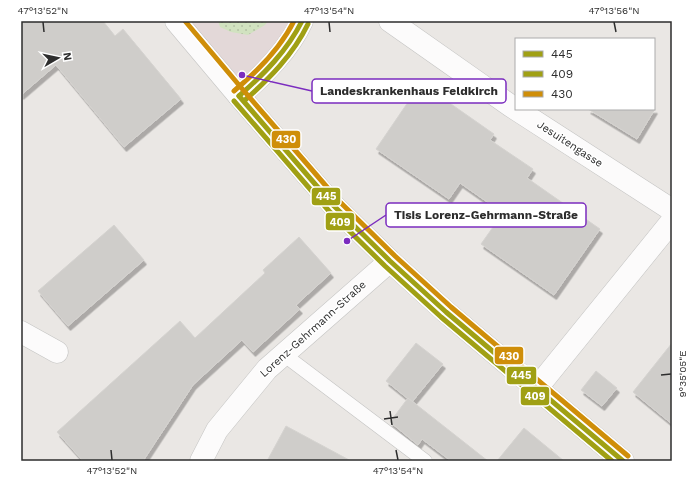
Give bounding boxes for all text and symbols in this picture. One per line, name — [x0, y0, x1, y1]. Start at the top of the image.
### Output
text: 47°13'52"N — [18, 5, 68, 16]
text: 47°13'54"N — [304, 5, 354, 16]
text: 47°13'56"N — [588, 5, 640, 16]
north arrow — [38, 38, 78, 78]
legend — [515, 38, 655, 110]
text: 445 — [551, 47, 573, 61]
text: N — [60, 51, 74, 62]
text: 409 — [551, 67, 573, 81]
callout: Landeskrankenhaus Feldkirch — [312, 79, 506, 103]
text: Landeskrankenhaus Feldkirch — [320, 84, 498, 98]
text: 430 — [551, 87, 573, 101]
street label: Jesuitengasse — [535, 118, 605, 170]
line badge: 430 — [271, 130, 301, 149]
text: 430 — [276, 133, 296, 146]
line badge: 445 — [311, 187, 341, 206]
text: 445 — [316, 190, 336, 203]
callout: Tisis Lorenz-Gehrmann-Straße — [386, 203, 586, 227]
text: Tisis Lorenz-Gehrmann-Straße — [394, 208, 578, 222]
line badge: 409 — [325, 212, 355, 231]
text: 409 — [330, 216, 351, 229]
street label: Lorenz-Gehrmann-Straße — [257, 278, 369, 380]
line badge: 430 — [494, 346, 524, 365]
text: 430 — [499, 350, 519, 363]
text: 9°35'05"E — [677, 350, 688, 398]
line badge: 445 — [506, 366, 537, 385]
text: 445 — [511, 369, 531, 382]
line badge: 409 — [520, 386, 550, 406]
text: 409 — [525, 390, 546, 403]
text: 47°13'52"N — [87, 465, 137, 476]
text: 47°13'54"N — [373, 465, 423, 476]

